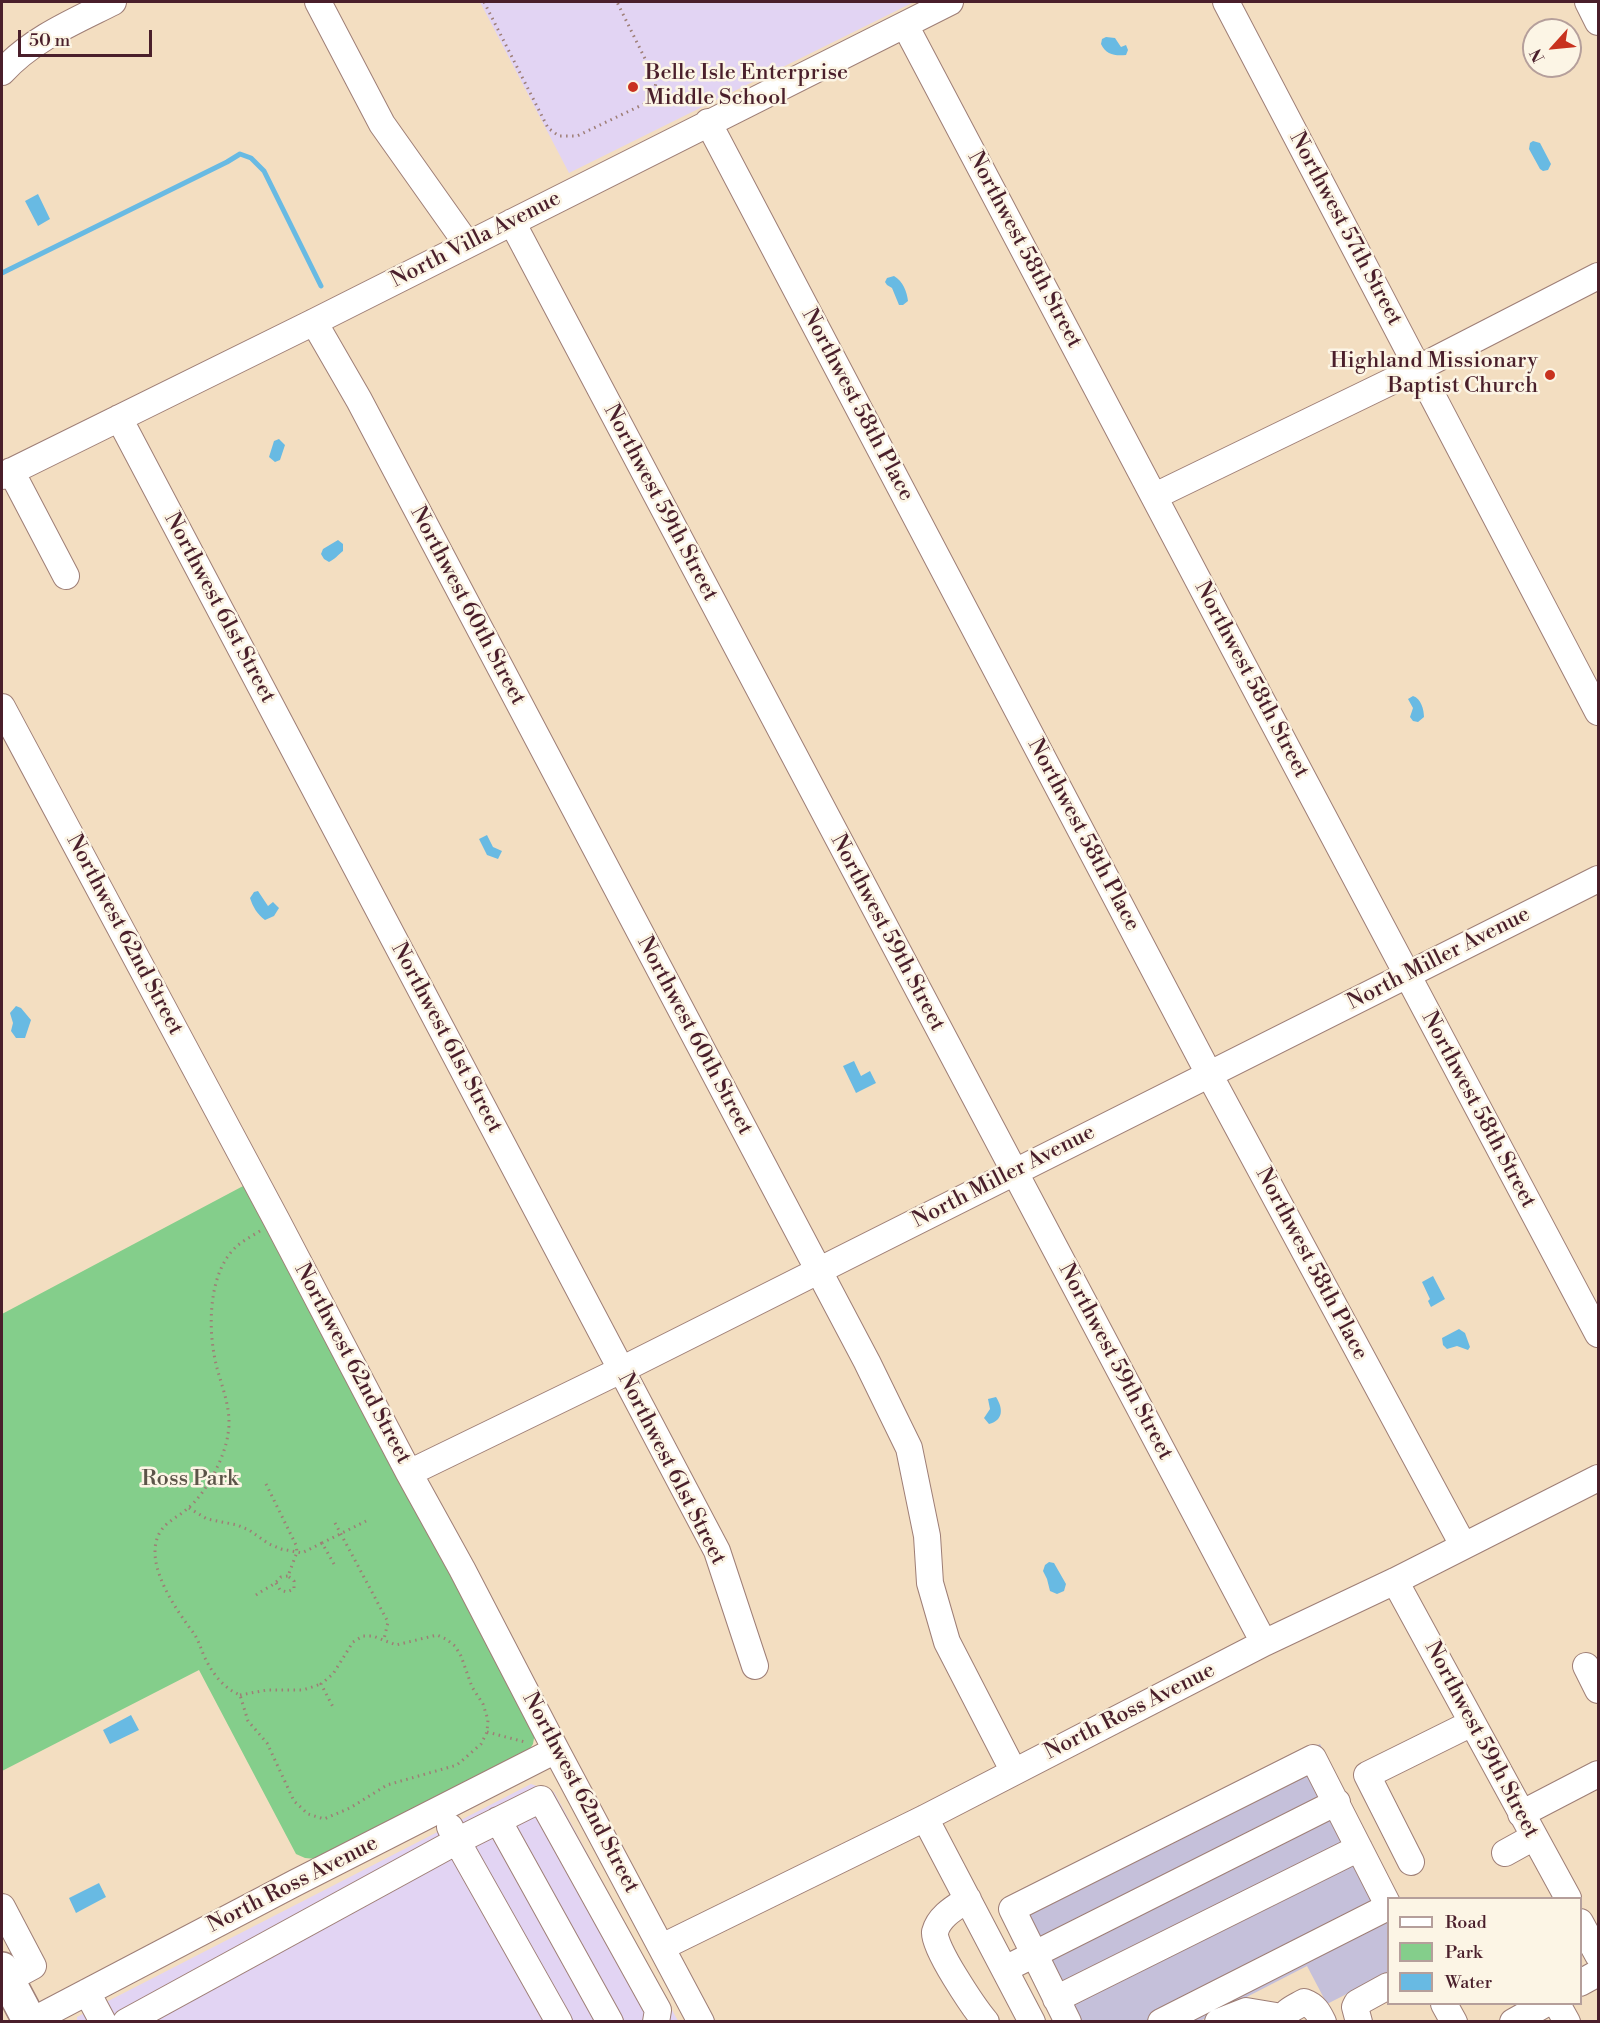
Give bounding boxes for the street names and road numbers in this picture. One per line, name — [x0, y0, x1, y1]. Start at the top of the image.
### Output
street label: Northwest 57th Street — [1283, 128, 1407, 330]
street label: Northwest 58th Street — [961, 147, 1087, 353]
street label: North Villa Avenue — [387, 186, 565, 294]
street label: Northwest 58th Place — [795, 304, 919, 506]
street label: Northwest 59th Street — [597, 400, 723, 606]
street label: Northwest 60th Street — [403, 502, 531, 710]
street label: Northwest 61st Street — [158, 508, 280, 708]
street label: Northwest 58th Street — [1188, 577, 1314, 783]
street label: Northwest 58th Place — [1021, 734, 1145, 936]
street label: Northwest 62nd Street — [60, 830, 188, 1040]
street label: Northwest 59th Street — [824, 830, 950, 1036]
street label: North Miller Avenue — [1343, 901, 1535, 1017]
street label: Northwest 60th Street — [630, 932, 758, 1140]
street label: Northwest 61st Street — [385, 938, 507, 1138]
street label: Northwest 58th Street — [1415, 1007, 1541, 1213]
street label: North Miller Avenue — [908, 1119, 1100, 1235]
street label: Northwest 58th Place — [1249, 1163, 1373, 1365]
street label: Northwest 62nd Street — [288, 1259, 416, 1469]
street label: Northwest 59th Street — [1052, 1259, 1178, 1465]
street label: Northwest 61st Street — [611, 1369, 731, 1569]
street label: Northwest 59th Street — [1418, 1637, 1544, 1843]
street label: North Ross Avenue — [1040, 1658, 1220, 1766]
street label: Northwest 62nd Street — [516, 1688, 644, 1898]
street label: North Ross Avenue — [203, 1831, 383, 1939]

